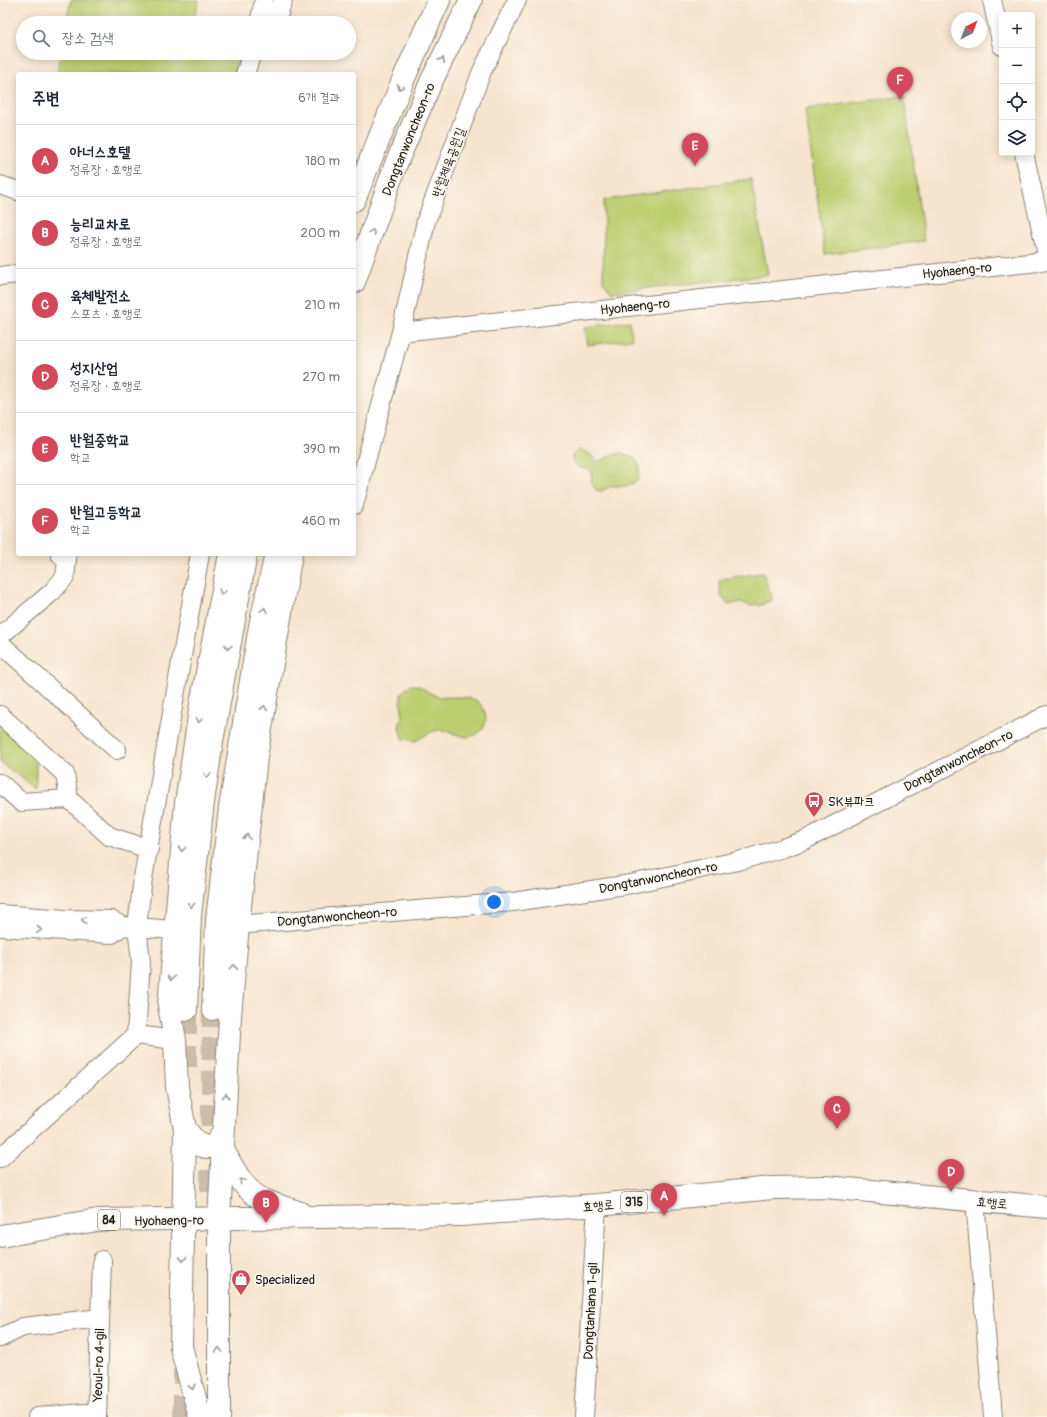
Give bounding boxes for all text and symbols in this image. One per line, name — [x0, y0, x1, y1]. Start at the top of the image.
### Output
north arrow — [951, 12, 987, 48]
map controls — [999, 12, 1035, 156]
button: + — [999, 12, 1035, 48]
search box — [16, 16, 356, 60]
icon: search — [30, 27, 52, 49]
text: 장소 검색 — [62, 29, 114, 48]
button: − — [999, 48, 1035, 84]
one-way arrow — [437, 56, 445, 64]
pin: F — [887, 67, 913, 100]
street label: Dongtanwoncheon-ro — [379, 81, 439, 198]
one-way arrow — [397, 82, 405, 90]
button: locate — [999, 84, 1035, 120]
text: 주변 — [32, 88, 59, 109]
text: 6개 결과 — [298, 90, 340, 106]
button: layers — [999, 120, 1035, 156]
street label: 반월체육공원길 — [429, 125, 469, 199]
pin: E — [682, 133, 708, 166]
text: 아너스호텔 — [70, 143, 130, 162]
text: A — [41, 153, 49, 169]
text: 180 m — [305, 153, 340, 169]
text: 정류장 · 효행로 — [70, 162, 143, 178]
text: 능리교차로 — [70, 215, 130, 234]
text: B — [41, 225, 49, 241]
text: 200 m — [301, 225, 340, 241]
one-way arrow — [367, 228, 375, 235]
text: 정류장 · 효행로 — [70, 234, 143, 250]
street label: Hyohaeng-ro — [922, 259, 993, 283]
text: 육체발전소 — [70, 287, 130, 306]
street label: Hyohaeng-ro — [600, 295, 671, 319]
text: C — [41, 297, 49, 313]
text: 210 m — [304, 297, 340, 313]
text: 스포츠 · 효행로 — [70, 306, 143, 322]
text: 성지산업 — [70, 359, 118, 378]
text: D — [41, 369, 49, 385]
text: 270 m — [303, 369, 340, 385]
text: 정류장 · 효행로 — [70, 378, 143, 394]
text: 반월중학교 — [70, 431, 130, 450]
text: E — [42, 441, 48, 457]
text: 390 m — [303, 441, 340, 457]
text: 학교 — [70, 450, 91, 466]
text: 반월고등학교 — [70, 503, 142, 522]
text: F — [41, 513, 49, 529]
text: 460 m — [302, 513, 340, 529]
text: 학교 — [70, 522, 91, 538]
one-way arrow — [218, 589, 226, 595]
one-way arrow — [259, 606, 267, 613]
one-way arrow — [225, 644, 233, 650]
one-way arrow — [259, 705, 268, 711]
one-way arrow — [195, 717, 204, 723]
street label: Dongtanwoncheon-ro — [901, 726, 1016, 795]
one-way arrow — [203, 772, 212, 779]
bus stop icon: SK뷰파크 — [803, 790, 825, 818]
place label: SK뷰파크 — [828, 794, 875, 810]
one-way arrow — [242, 834, 251, 840]
one-way arrow — [178, 846, 187, 852]
street label: Dongtanwoncheon-ro — [598, 859, 719, 897]
your location — [484, 892, 504, 912]
one-way arrow — [187, 901, 196, 908]
street label: Dongtanwoncheon-ro — [276, 904, 398, 930]
one-way arrow — [81, 915, 87, 924]
one-way arrow — [36, 926, 42, 934]
one-way arrow — [230, 963, 239, 970]
one-way arrow — [166, 975, 175, 981]
one-way arrow — [221, 1093, 230, 1099]
pin: C — [824, 1096, 850, 1129]
pin: D — [938, 1159, 964, 1192]
one-way arrow — [240, 1179, 247, 1186]
pin: A — [651, 1183, 677, 1216]
pin: B — [253, 1190, 279, 1223]
road number: 315 — [621, 1192, 647, 1212]
street label: 효행로 — [976, 1194, 1008, 1212]
street label: 효행로 — [582, 1197, 614, 1215]
road number: 84 — [98, 1210, 120, 1230]
street label: Hyohaeng-ro — [134, 1212, 204, 1230]
one-way arrow — [179, 1256, 187, 1262]
street label: Dongtanhana 1-gil — [580, 1262, 602, 1360]
shop icon: Specialized — [230, 1268, 252, 1296]
place label: Specialized — [255, 1272, 315, 1288]
street label: Yeoul-ro 4-gil — [90, 1328, 108, 1403]
one-way arrow — [215, 1347, 223, 1353]
one-way arrow — [187, 1383, 196, 1390]

